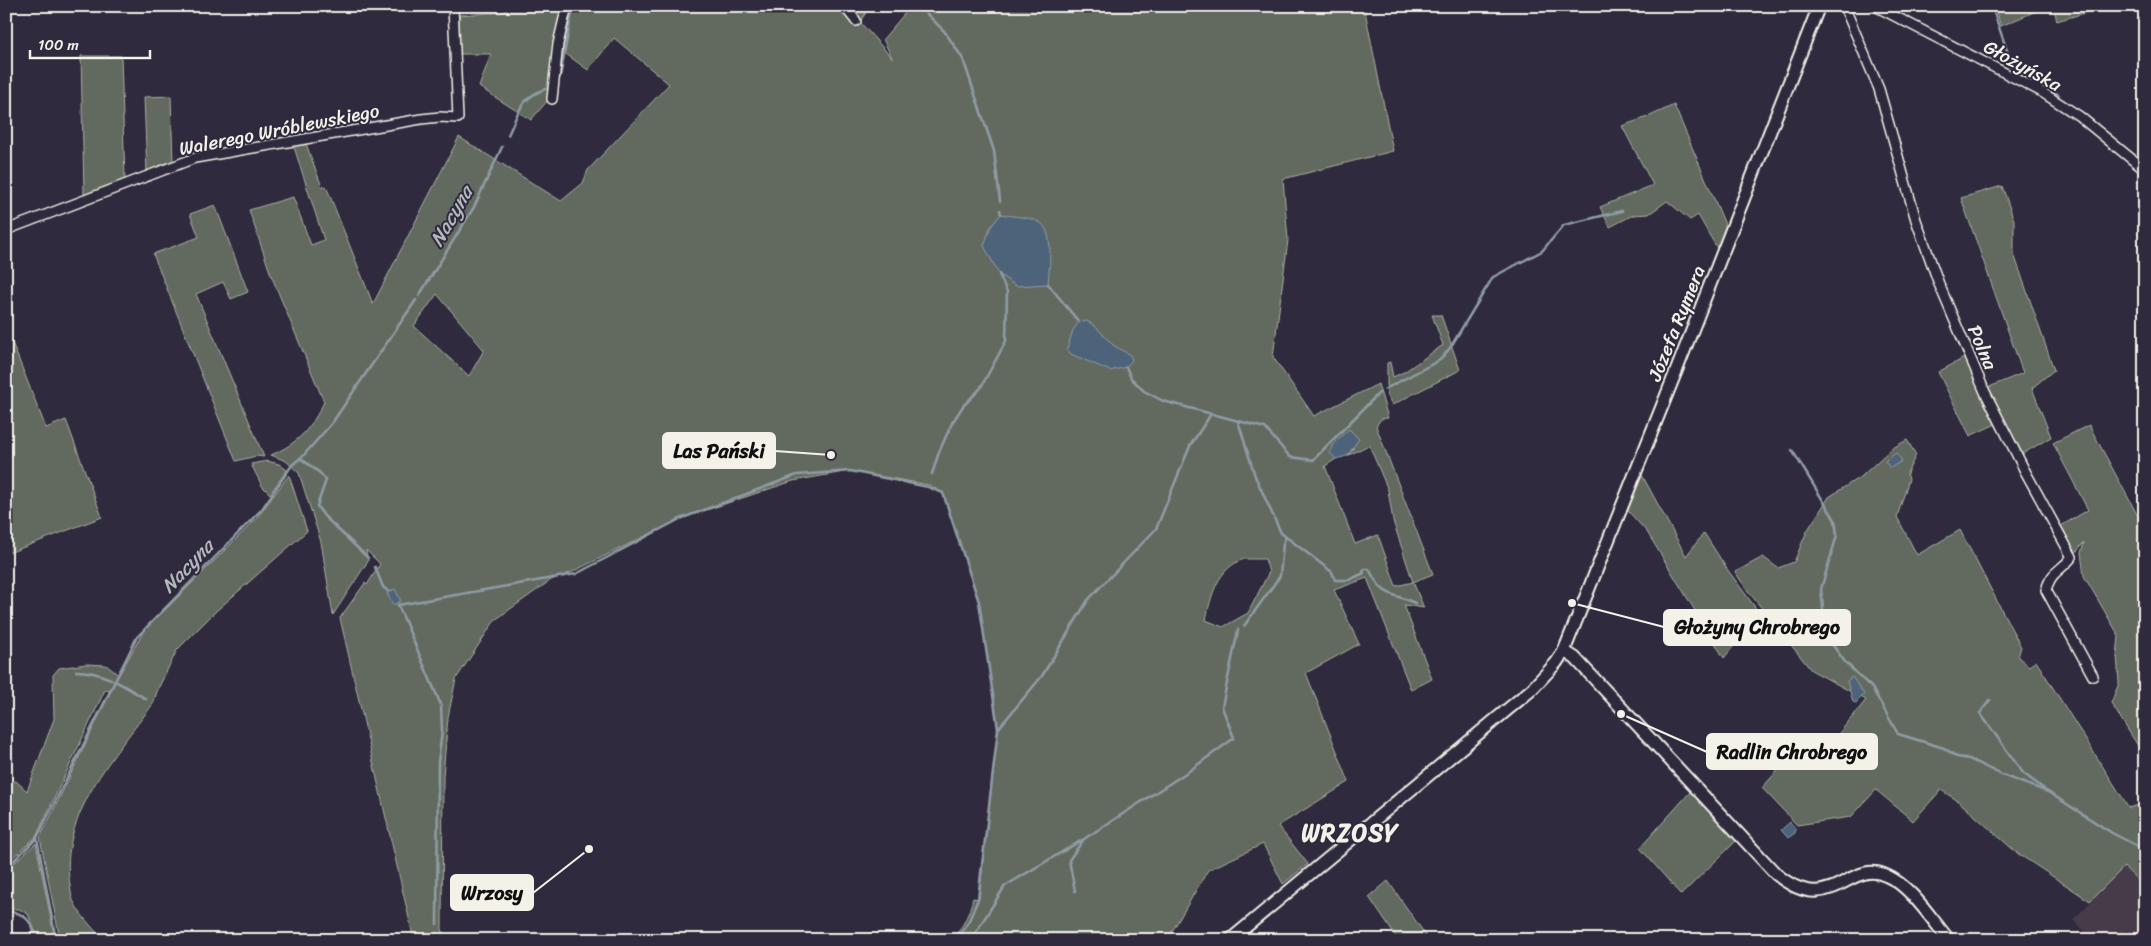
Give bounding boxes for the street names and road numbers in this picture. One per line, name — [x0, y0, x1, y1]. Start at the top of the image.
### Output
street label: Głożyńska — [1977, 30, 2068, 101]
street label: Walerego Wróblewskiego — [176, 94, 382, 165]
street label: Józefa Rymera — [1638, 260, 1715, 387]
street label: Polna — [1958, 319, 2007, 375]

